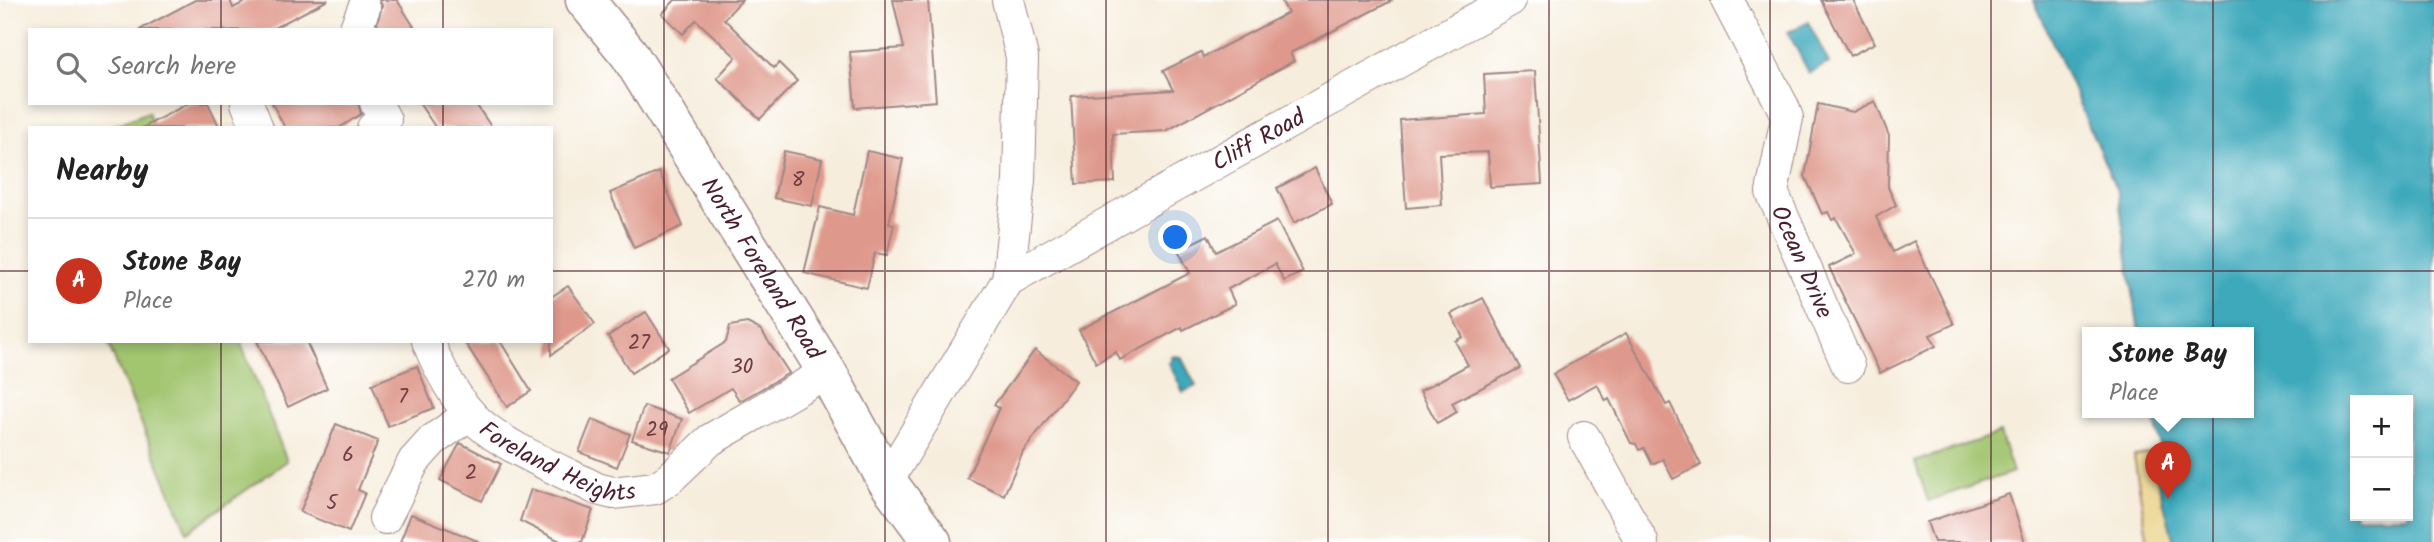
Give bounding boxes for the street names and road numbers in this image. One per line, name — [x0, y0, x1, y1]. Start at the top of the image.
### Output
street label: Cliff Road — [1205, 99, 1314, 183]
street label: North Foreland Road — [689, 170, 833, 369]
street label: Ocean Drive — [1759, 199, 1843, 325]
street label: Foreland Heights — [470, 412, 638, 514]

